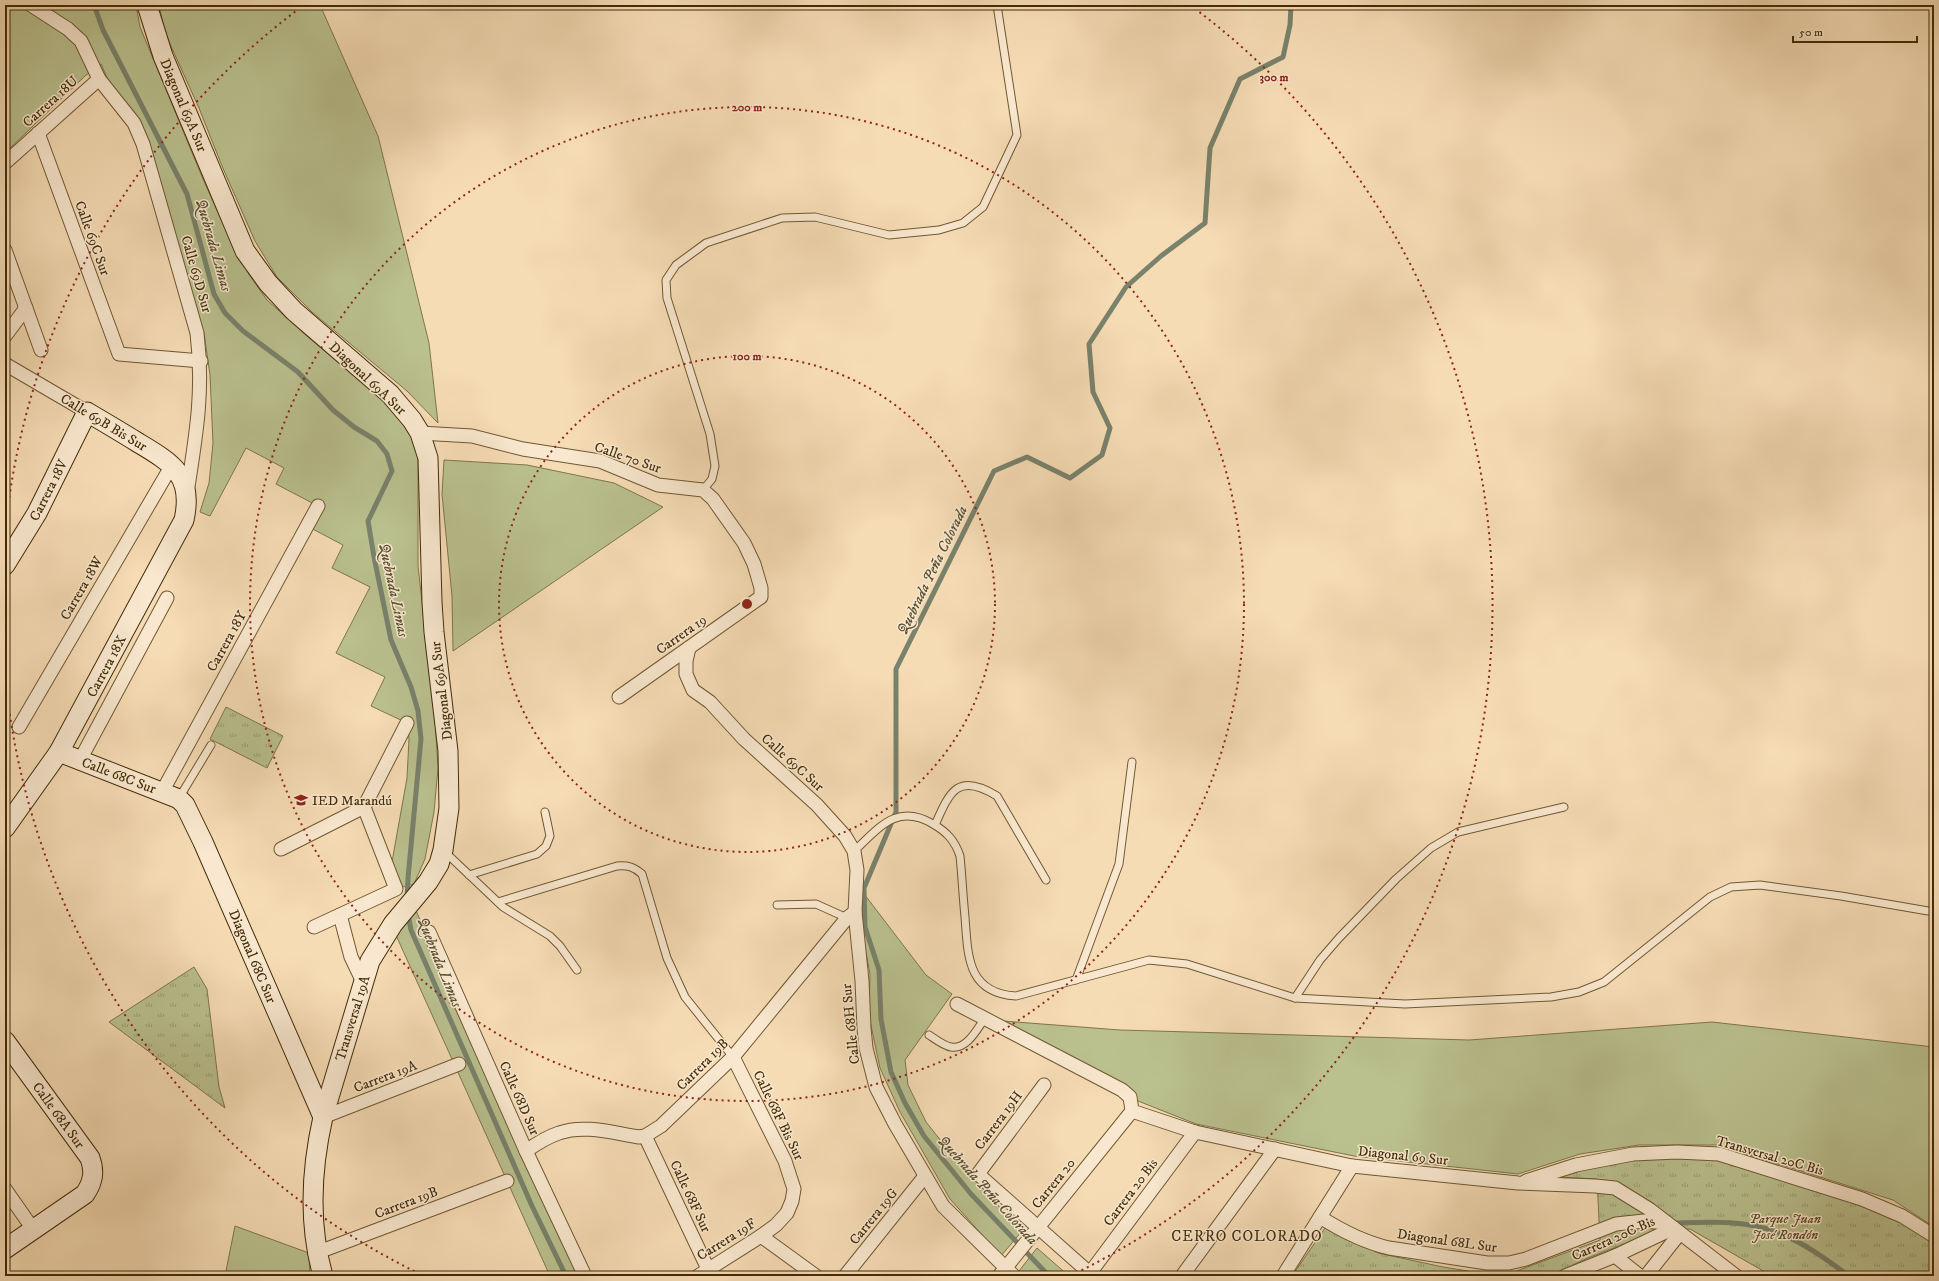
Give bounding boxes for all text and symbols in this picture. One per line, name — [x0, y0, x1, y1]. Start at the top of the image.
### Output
scale bar — [1793, 18, 1917, 44]
text: 50 m — [1799, 25, 1823, 40]
street label: Diagonal 69A Sur — [155, 56, 211, 155]
text: 300 m — [1260, 70, 1288, 85]
street label: Carrera 18U — [19, 72, 82, 131]
text: 200 m — [732, 100, 762, 115]
water label: Quebrada Limas — [191, 197, 236, 294]
street label: Calle 69C Sur — [70, 198, 114, 279]
street label: Calle 69D Sur — [176, 234, 216, 316]
street label: Diagonal 69A Sur — [325, 338, 410, 420]
text: 100 m — [733, 349, 761, 364]
street label: Calle 69B Bis Sur — [57, 390, 151, 456]
street label: Calle 70 Sur — [592, 438, 664, 478]
street label: Carrera 18V — [26, 456, 73, 524]
water label: Quebrada Peña Colorada — [893, 503, 972, 638]
water label: Quebrada Limas — [374, 541, 413, 639]
street label: Carrera 18W — [56, 553, 107, 624]
centre of rings — [740, 597, 754, 611]
street label: Carrera 18Y — [203, 608, 251, 675]
street label: Carrera 19 — [653, 611, 710, 659]
street label: Carrera 18X — [83, 632, 131, 701]
street label: Diagonal 69A Sur — [427, 640, 457, 741]
street label: Calle 69C Sur — [757, 730, 828, 796]
street label: Calle 68C Sur — [79, 753, 159, 799]
school or university icon: IED Marandú — [293, 792, 309, 808]
place label: IED Marandú — [312, 792, 392, 810]
street label: Diagonal 68C Sur — [224, 907, 280, 1007]
water label: Quebrada Limas — [413, 914, 466, 1010]
street label: Transversal 19A — [331, 972, 375, 1063]
street label: Calle 68H Sur — [838, 982, 864, 1065]
street label: Carrera 19B — [673, 1035, 733, 1095]
street label: Carrera 19A — [351, 1056, 421, 1097]
street label: Calle 68D Sur — [495, 1058, 544, 1139]
street label: Calle 68F Bis Sur — [749, 1068, 808, 1164]
street label: Calle 68A Sur — [28, 1079, 89, 1153]
street label: Carrera 19H — [971, 1087, 1027, 1154]
water label: Quebrada Peña Colorada — [933, 1132, 1042, 1249]
street label: Transversal 20C Bis — [1714, 1132, 1826, 1180]
street label: Diagonal 69 Sur — [1357, 1142, 1450, 1170]
street label: Carrera 20 — [1028, 1155, 1080, 1213]
street label: Carrera 20 Bis — [1100, 1155, 1162, 1230]
street label: Calle 68F Sur — [666, 1157, 715, 1236]
street label: Carrera 19B — [372, 1183, 441, 1223]
street label: Carrera 19G — [846, 1185, 902, 1249]
park label: Parque Juan José Rondón — [1749, 1210, 1821, 1244]
street label: Carrera 20C Bis — [1569, 1212, 1658, 1265]
street label: Carrera 19F — [694, 1214, 760, 1265]
street label: Diagonal 68L Sur — [1396, 1225, 1499, 1257]
district label: CERRO COLORADO — [1171, 1227, 1323, 1246]

